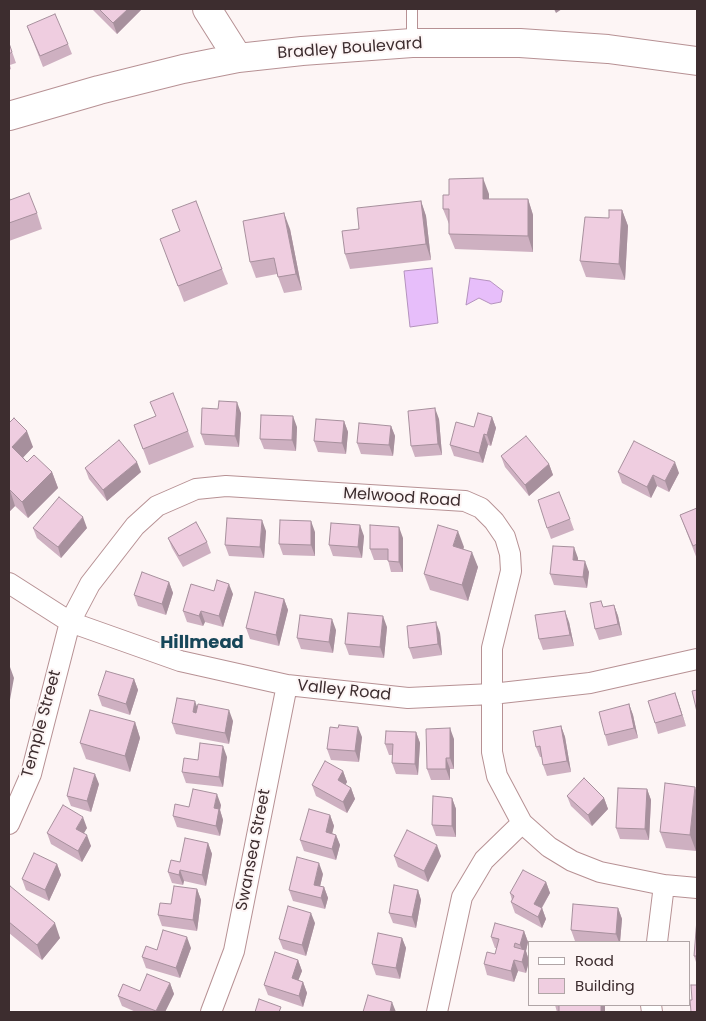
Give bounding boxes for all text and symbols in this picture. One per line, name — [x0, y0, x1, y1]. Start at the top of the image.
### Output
street label: Bradley Boulevard — [277, 34, 423, 64]
street label: Melwood Road — [343, 484, 461, 512]
district label: Hillmead — [160, 632, 244, 654]
street label: Temple Street — [18, 668, 66, 780]
street label: Valley Road — [296, 677, 392, 705]
street label: Swansea Street — [233, 787, 275, 913]
legend — [528, 941, 691, 1006]
text: Road — [575, 950, 614, 971]
text: Building — [575, 975, 635, 996]

